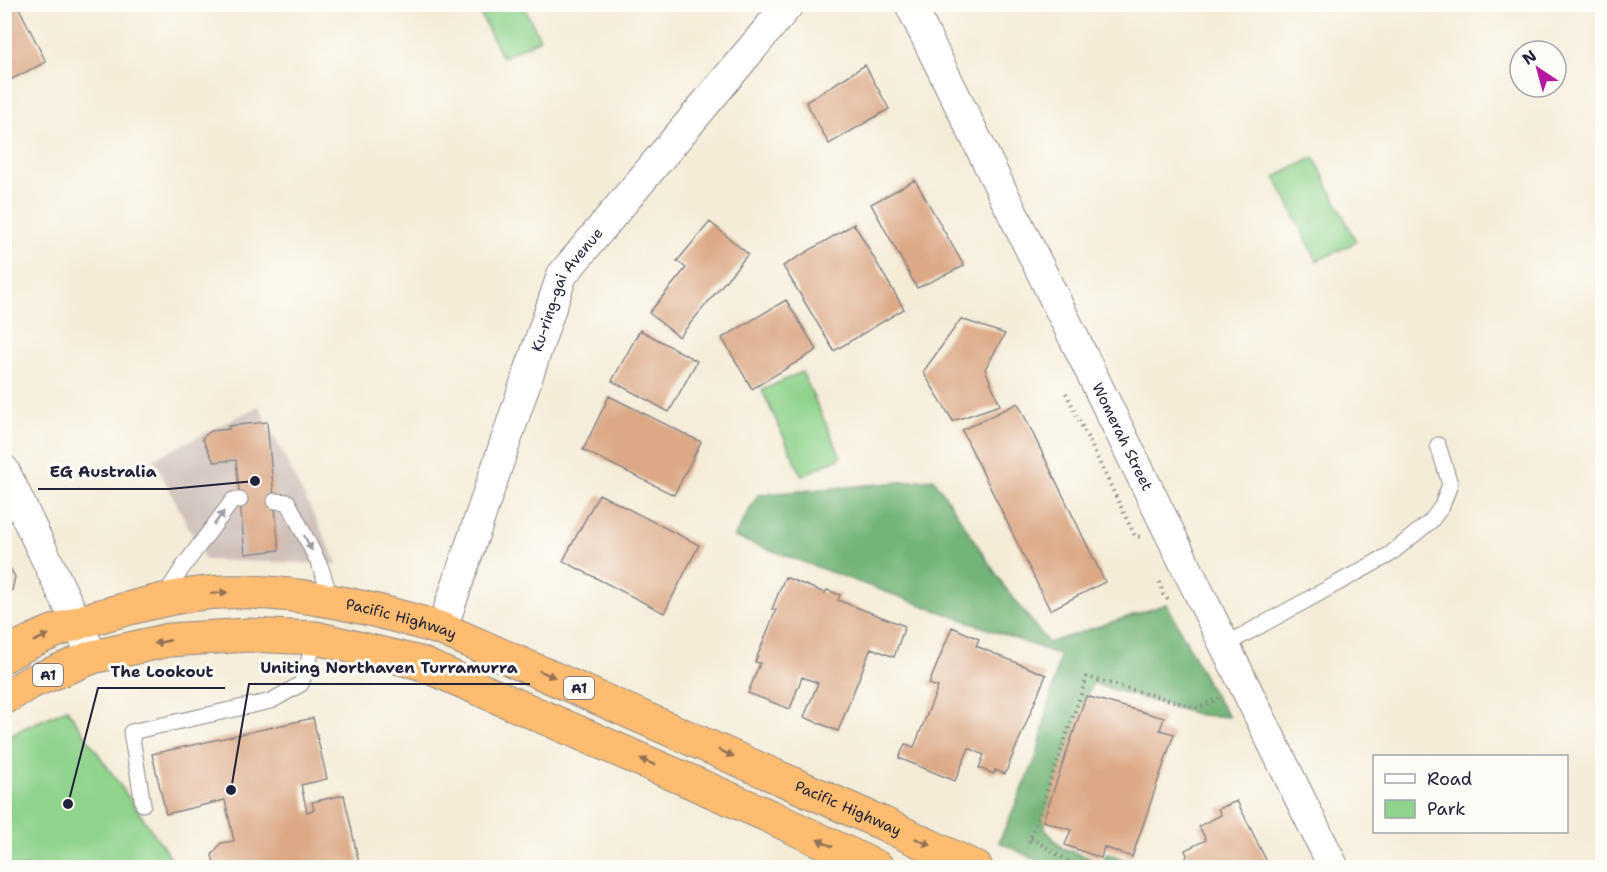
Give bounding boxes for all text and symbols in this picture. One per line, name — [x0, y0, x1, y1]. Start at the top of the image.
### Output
north arrow — [1508, 39, 1568, 99]
text: N — [1518, 45, 1541, 69]
street label: Ku-ring-gai Avenue — [527, 223, 607, 354]
street label: Womerah Street — [1087, 379, 1157, 494]
callout: EG Australia — [38, 455, 169, 489]
text: EG Australia — [49, 461, 157, 482]
one-way arrow — [213, 511, 225, 526]
one-way arrow — [303, 534, 313, 552]
one-way arrow — [210, 588, 229, 598]
street label: Pacific Highway — [344, 594, 460, 644]
one-way arrow — [32, 633, 50, 643]
one-way arrow — [152, 638, 171, 647]
callout: Uniting Northaven Turramurra — [249, 650, 530, 684]
callout: The Lookout — [98, 654, 225, 688]
text: Uniting Northaven Turramurra — [260, 657, 518, 678]
text: The Lookout — [111, 661, 214, 682]
road number: A1 — [33, 664, 63, 686]
one-way arrow — [539, 669, 557, 679]
road number: A1 — [564, 677, 594, 699]
one-way arrow — [717, 749, 734, 758]
legend — [1373, 755, 1568, 833]
one-way arrow — [638, 757, 656, 767]
text: Road — [1427, 767, 1472, 791]
street label: Pacific Highway — [792, 776, 905, 841]
text: Park — [1427, 797, 1466, 821]
one-way arrow — [817, 838, 834, 847]
one-way arrow — [914, 838, 931, 847]

